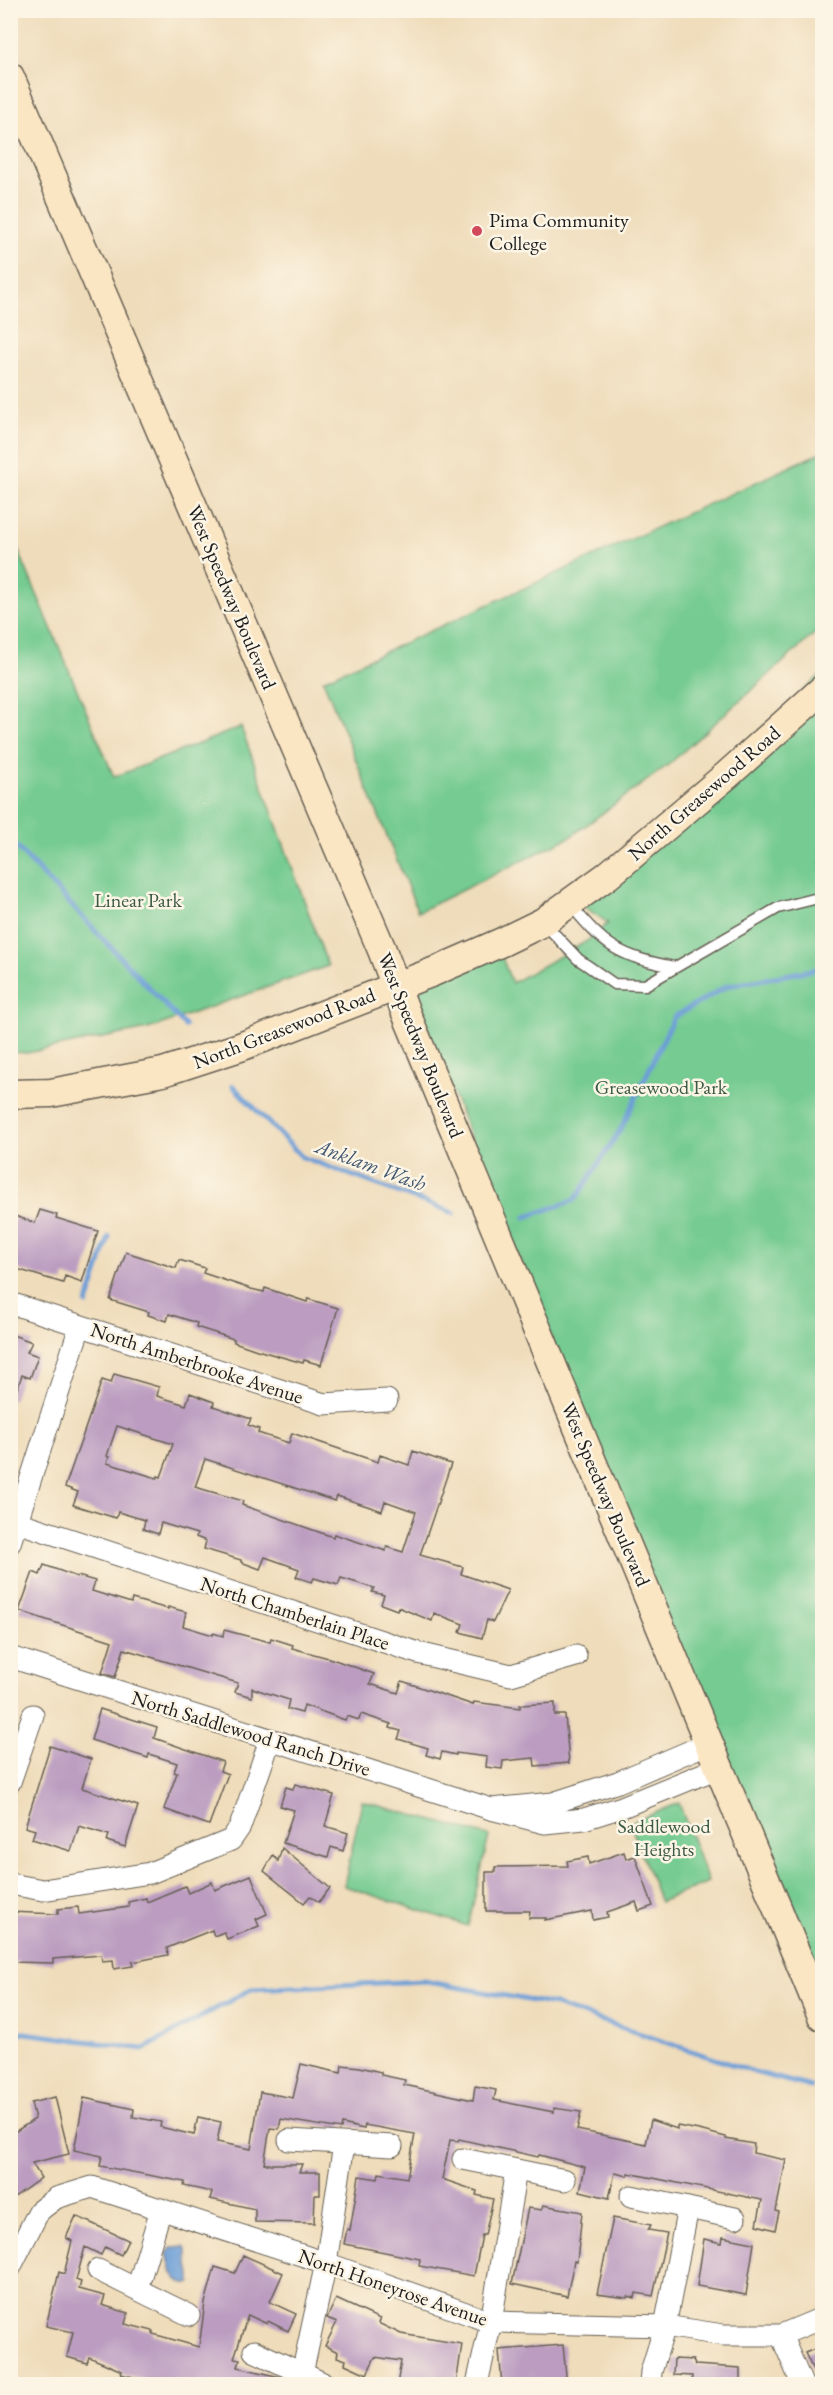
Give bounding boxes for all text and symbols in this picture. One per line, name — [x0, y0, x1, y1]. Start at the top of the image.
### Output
place label: Pima Community College — [489, 207, 629, 256]
marker: Pima Community College — [470, 224, 484, 238]
street label: West Speedway Boulevard — [181, 501, 283, 694]
street label: North Greasewood Road — [623, 719, 786, 866]
park label: Linear Park — [94, 887, 182, 913]
street label: West Speedway Boulevard — [372, 948, 470, 1142]
street label: North Greasewood Road — [189, 981, 380, 1075]
park label: Greasewood Park — [595, 1074, 728, 1100]
water label: Anklam Wash — [310, 1131, 430, 1197]
street label: North Amberbrooke Avenue — [87, 1316, 307, 1410]
street label: West Speedway Boulevard — [555, 1398, 657, 1591]
street label: North Chamberlain Place — [197, 1570, 393, 1656]
street label: North Saddlewood Ranch Drive — [129, 1684, 374, 1782]
park label: Saddlewood Heights — [617, 1813, 711, 1862]
street label: North Honeyrose Avenue — [295, 2242, 491, 2332]

